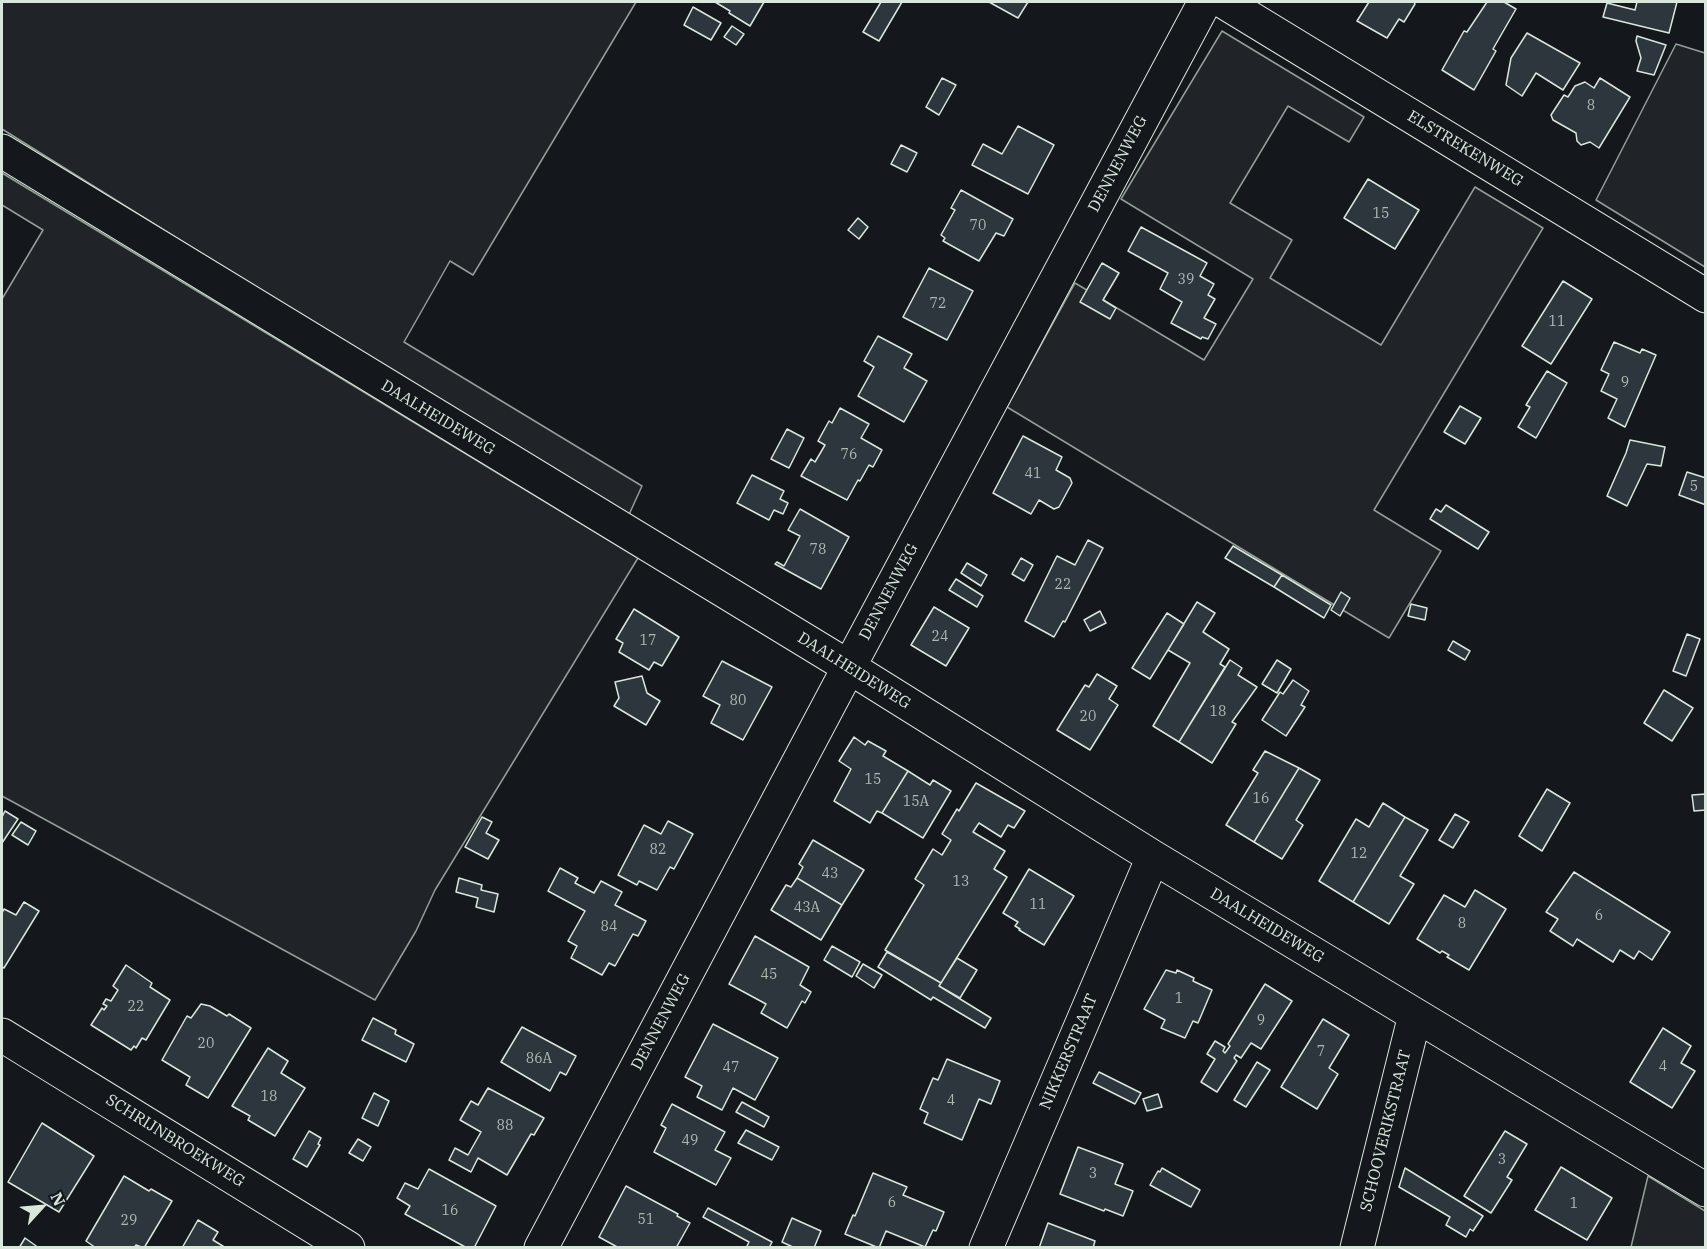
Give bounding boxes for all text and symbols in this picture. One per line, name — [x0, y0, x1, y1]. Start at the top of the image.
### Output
house number: 8 — [1587, 98, 1595, 114]
street label: ELSTREKENWEG — [1404, 107, 1526, 191]
street label: DENNENWEG — [1085, 113, 1151, 215]
house number: 15 — [1373, 206, 1389, 222]
house number: 70 — [970, 218, 986, 234]
house number: 39 — [1178, 272, 1194, 288]
house number: 72 — [930, 296, 946, 312]
house number: 11 — [1549, 314, 1565, 330]
house number: 9 — [1621, 375, 1629, 391]
street label: DAALHEIDEWEG — [377, 376, 499, 460]
house number: 76 — [841, 447, 857, 463]
house number: 41 — [1025, 466, 1041, 482]
house number: 5 — [1690, 479, 1698, 495]
street label: DENNENWEG — [856, 541, 922, 643]
house number: 78 — [810, 542, 826, 558]
house number: 22 — [1055, 577, 1071, 593]
street label: DAALHEIDEWEG — [794, 628, 914, 714]
house number: 24 — [932, 629, 948, 645]
house number: 17 — [640, 633, 656, 649]
house number: 80 — [730, 693, 746, 709]
house number: 18 — [1210, 704, 1226, 720]
house number: 20 — [1080, 709, 1096, 725]
house number: 15 — [865, 772, 881, 788]
house number: 16 — [1253, 791, 1269, 807]
house number: 15A — [903, 794, 929, 810]
house number: 82 — [650, 842, 666, 858]
house number: 12 — [1351, 846, 1367, 862]
house number: 43 — [822, 866, 838, 882]
house number: 13 — [953, 874, 969, 890]
street label: DAALHEIDEWEG — [1206, 884, 1328, 968]
house number: 11 — [1030, 897, 1046, 913]
house number: 43A — [794, 900, 820, 916]
house number: 6 — [1595, 908, 1603, 924]
house number: 8 — [1458, 916, 1466, 932]
house number: 84 — [601, 919, 617, 935]
house number: 45 — [761, 967, 777, 983]
street label: DENNENWEG — [628, 971, 694, 1073]
street label: NIKKERSTRAAT — [1036, 991, 1102, 1113]
house number: 1 — [1175, 991, 1183, 1007]
house number: 22 — [128, 999, 144, 1015]
house number: 9 — [1257, 1013, 1265, 1029]
house number: 20 — [198, 1036, 214, 1052]
house number: 7 — [1317, 1044, 1325, 1060]
street label: SCHOOVERIKSTRAAT — [1357, 1048, 1415, 1214]
house number: 86A — [526, 1051, 552, 1067]
house number: 4 — [1659, 1059, 1667, 1075]
house number: 47 — [723, 1060, 739, 1076]
house number: 18 — [261, 1089, 277, 1105]
street label: SCHRIJNBROEKWEG — [102, 1090, 248, 1192]
house number: 4 — [947, 1093, 955, 1109]
house number: 88 — [497, 1118, 513, 1134]
house number: 49 — [682, 1133, 698, 1149]
house number: 3 — [1498, 1152, 1506, 1168]
house number: 3 — [1089, 1166, 1097, 1182]
north arrow — [12, 1177, 72, 1237]
text: N — [46, 1189, 70, 1209]
house number: 6 — [888, 1195, 896, 1211]
house number: 1 — [1570, 1196, 1578, 1212]
house number: 16 — [442, 1203, 458, 1219]
house number: 51 — [638, 1212, 654, 1228]
house number: 29 — [121, 1213, 137, 1229]

